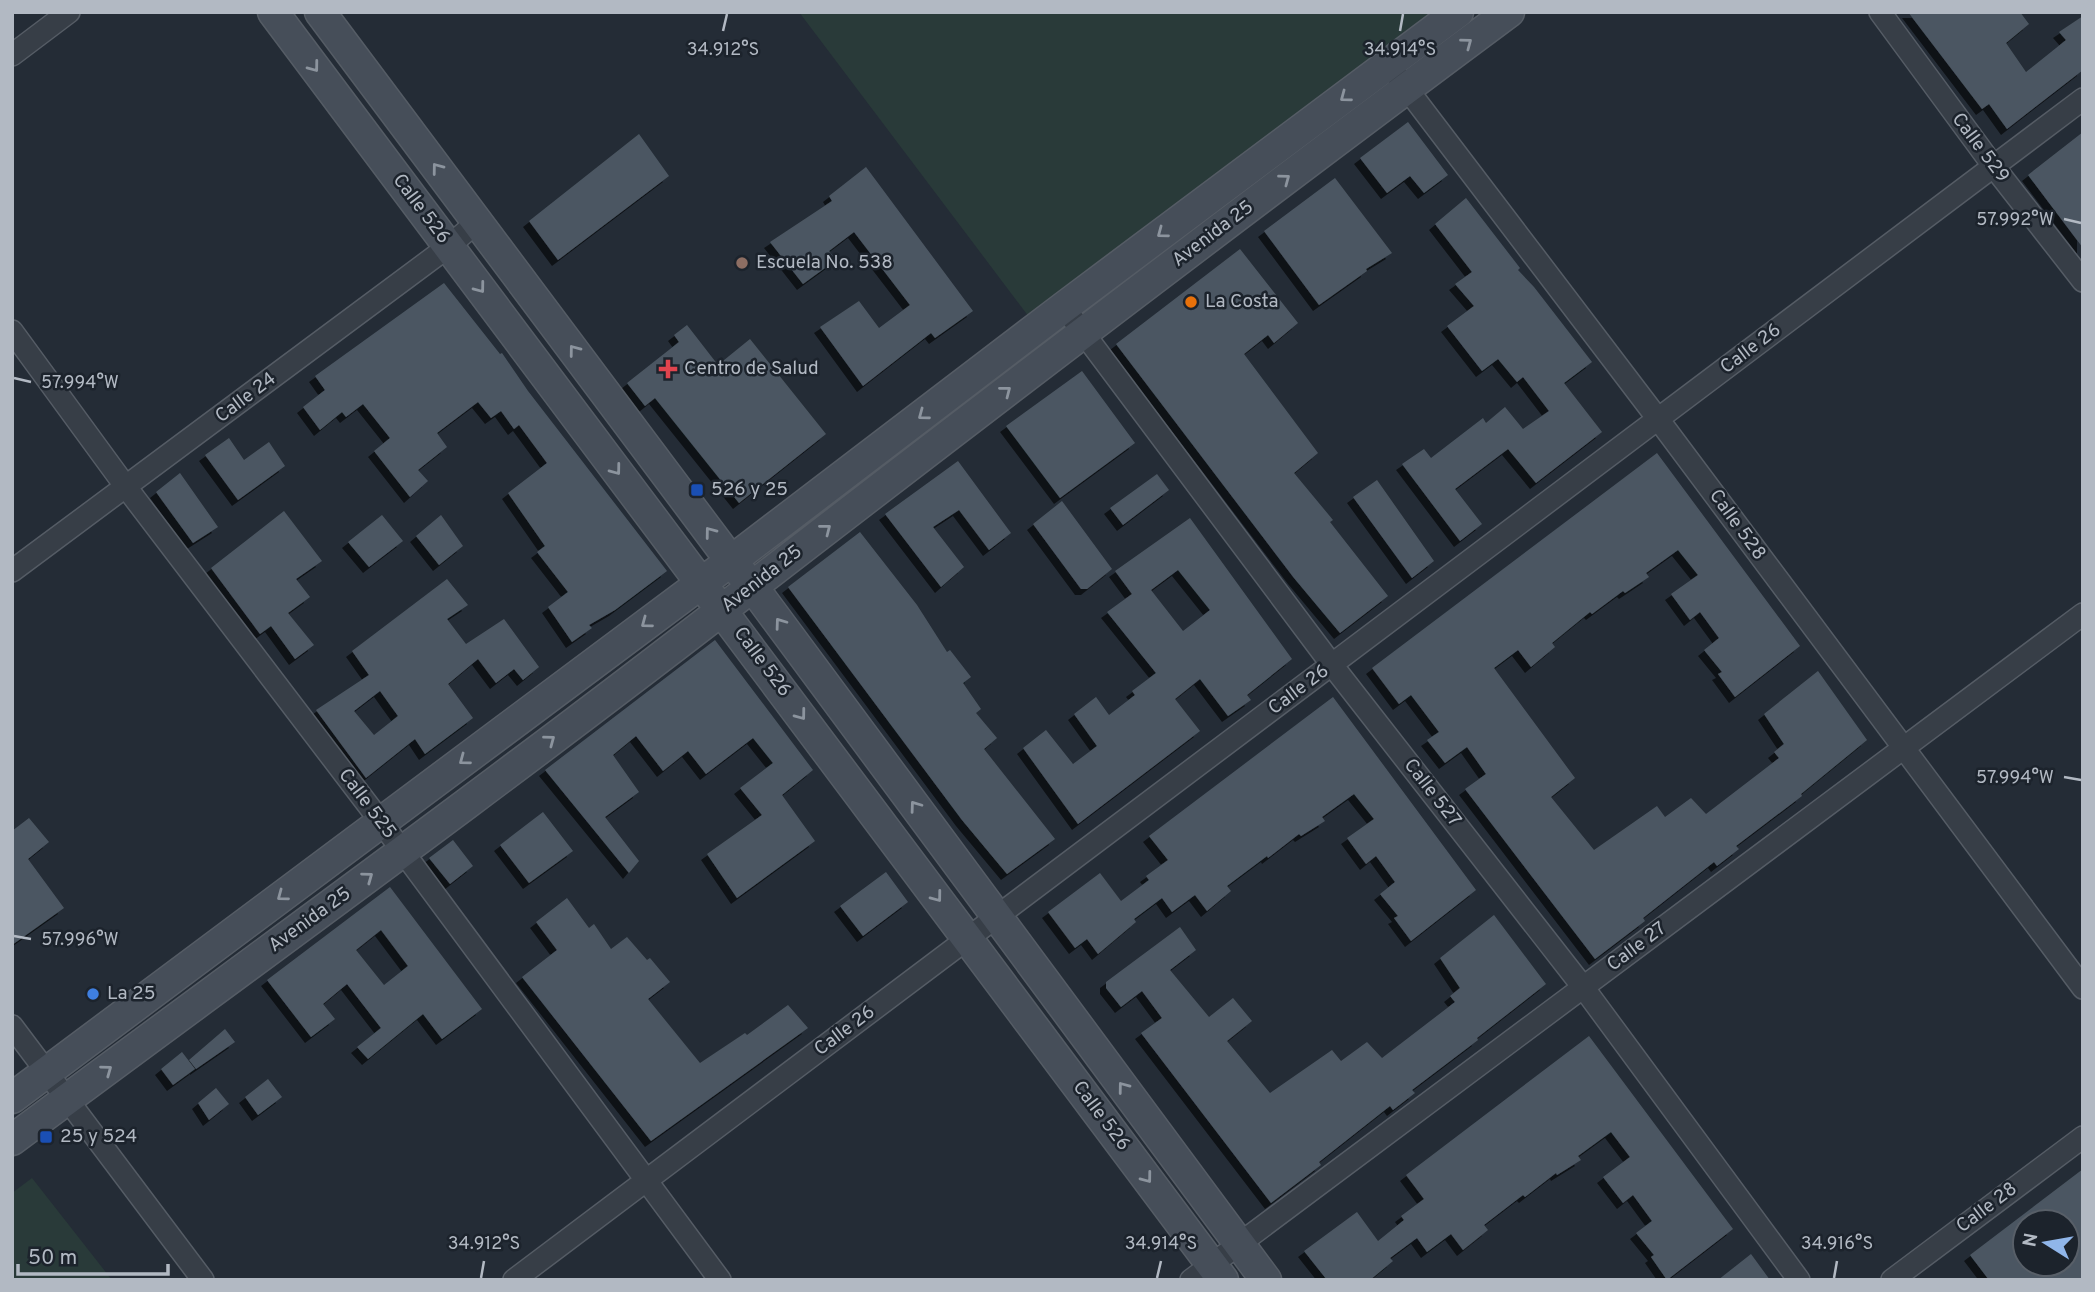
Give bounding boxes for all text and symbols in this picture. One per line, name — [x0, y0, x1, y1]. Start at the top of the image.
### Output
text: 34.912°S — [687, 39, 759, 62]
text: 34.914°S — [1364, 39, 1436, 62]
one-way arrow — [1459, 39, 1472, 51]
one-way arrow — [306, 59, 318, 72]
one-way arrow — [1340, 89, 1352, 102]
street label: Calle 529 — [1946, 108, 2014, 188]
one-way arrow — [433, 163, 445, 176]
street label: Calle 526 — [387, 169, 455, 249]
one-way arrow — [1277, 175, 1290, 188]
street label: Avenida 25 — [1167, 196, 1259, 272]
text: 57.992°W — [1976, 209, 2054, 232]
one-way arrow — [1157, 225, 1170, 238]
place label: Escuela No. 538 — [756, 251, 893, 275]
marker: Escuela No. 538 — [734, 255, 750, 271]
one-way arrow — [472, 280, 484, 293]
place label: La Costa — [1205, 290, 1279, 314]
marker: La Costa — [1183, 294, 1199, 310]
street label: Calle 26 — [1716, 318, 1786, 380]
one-way arrow — [569, 346, 582, 358]
place label: Centro de Salud — [684, 357, 819, 381]
marker: Centro de Salud — [658, 359, 678, 379]
street label: Calle 24 — [211, 367, 281, 429]
text: 57.994°W — [41, 372, 119, 395]
one-way arrow — [999, 386, 1011, 399]
one-way arrow — [918, 407, 931, 420]
one-way arrow — [608, 462, 621, 475]
place label: 526 y 25 — [711, 478, 788, 502]
marker: 526 y 25 — [689, 482, 705, 498]
street label: Calle 528 — [1703, 485, 1771, 565]
one-way arrow — [818, 525, 831, 538]
one-way arrow — [706, 528, 718, 540]
street label: Avenida 25 — [717, 540, 807, 618]
one-way arrow — [641, 615, 654, 628]
one-way arrow — [776, 618, 788, 631]
street label: Calle 526 — [728, 622, 796, 702]
street label: Calle 26 — [1264, 659, 1334, 721]
one-way arrow — [793, 707, 805, 720]
one-way arrow — [542, 736, 555, 748]
one-way arrow — [459, 752, 472, 764]
street label: Calle 527 — [1398, 754, 1466, 832]
street label: Calle 525 — [333, 764, 401, 844]
text: 57.994°W — [1976, 767, 2054, 790]
one-way arrow — [911, 801, 923, 814]
one-way arrow — [360, 873, 373, 885]
street label: Avenida 25 — [264, 882, 356, 958]
one-way arrow — [277, 888, 290, 901]
one-way arrow — [929, 890, 941, 902]
street label: Calle 27 — [1603, 917, 1672, 977]
text: 57.996°W — [41, 929, 119, 952]
place label: La 25 — [107, 982, 156, 1006]
marker: La 25 — [85, 986, 101, 1002]
street label: Calle 26 — [810, 1000, 880, 1062]
one-way arrow — [99, 1066, 111, 1078]
street label: Calle 526 — [1067, 1076, 1135, 1156]
one-way arrow — [1119, 1083, 1132, 1095]
place label: 25 y 524 — [60, 1125, 137, 1149]
marker: 25 y 524 — [38, 1129, 54, 1145]
one-way arrow — [1138, 1170, 1151, 1182]
street label: Calle 28 — [1952, 1177, 2022, 1239]
north arrow — [2011, 1208, 2081, 1278]
text: N — [2018, 1231, 2044, 1249]
scale bar — [18, 1232, 168, 1276]
text: 34.912°S — [448, 1233, 520, 1256]
text: 34.914°S — [1125, 1233, 1197, 1256]
text: 34.916°S — [1801, 1233, 1873, 1256]
text: 50 m — [28, 1245, 77, 1272]

